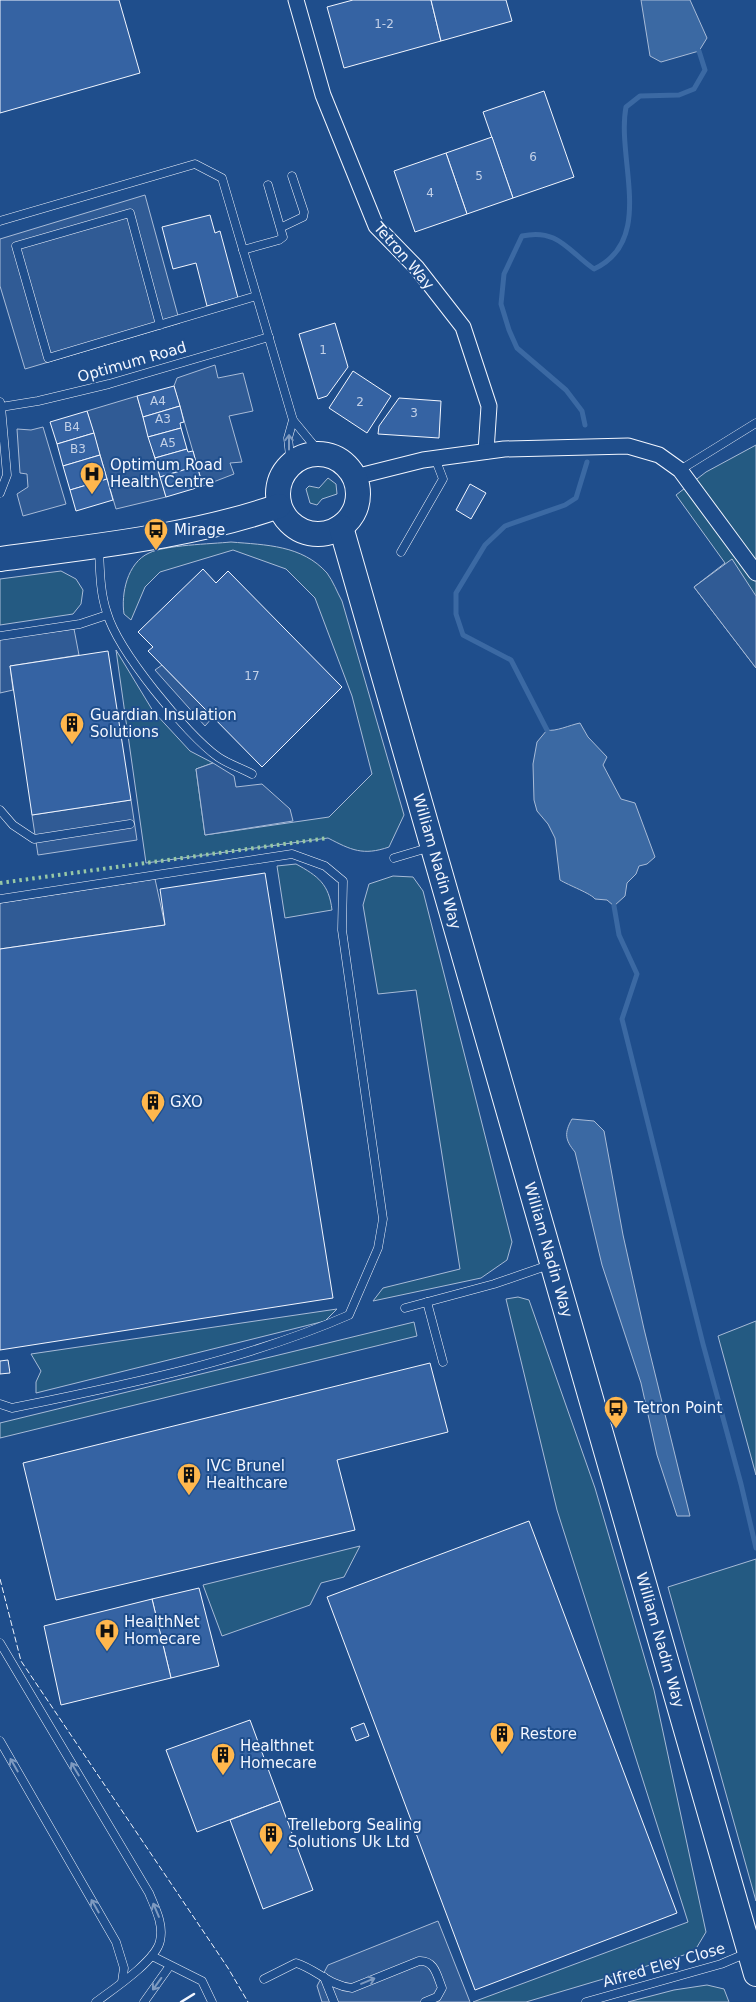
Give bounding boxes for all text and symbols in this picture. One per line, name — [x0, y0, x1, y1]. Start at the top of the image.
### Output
house number: 1-2 — [374, 17, 394, 31]
house number: 6 — [529, 150, 537, 164]
house number: 5 — [475, 169, 483, 183]
house number: 4 — [426, 186, 434, 200]
street label: Tetron Way — [369, 218, 438, 293]
street label: Optimum Road — [75, 338, 189, 386]
house number: 1 — [319, 343, 327, 357]
house number: A4 — [150, 394, 166, 408]
house number: 2 — [356, 395, 364, 409]
house number: 3 — [410, 406, 418, 420]
house number: A3 — [155, 412, 171, 426]
house number: B4 — [64, 420, 80, 434]
one-way arrow — [284, 434, 294, 450]
house number: A5 — [160, 436, 176, 450]
house number: B3 — [70, 442, 86, 456]
place label: Optimum Road Health Centre — [110, 456, 223, 491]
hospital icon: Optimum Road Health Centre — [79, 461, 105, 495]
bus stop icon: Mirage — [143, 517, 169, 551]
place label: Mirage — [174, 521, 225, 539]
house number: 17 — [244, 669, 260, 683]
place label: Guardian Insulation Solutions — [90, 706, 237, 741]
building icon: Guardian Insulation Solutions — [59, 711, 85, 745]
street label: William Nadin Way — [409, 792, 465, 931]
building icon: GXO — [140, 1089, 166, 1123]
place label: GXO — [170, 1093, 203, 1111]
street label: William Nadin Way — [520, 1180, 576, 1320]
bus stop icon: Tetron Point — [603, 1395, 629, 1429]
place label: Tetron Point — [633, 1399, 722, 1417]
place label: IVC Brunel Healthcare — [206, 1457, 288, 1492]
building icon: IVC Brunel Healthcare — [176, 1462, 202, 1496]
street label: William Nadin Way — [632, 1570, 688, 1710]
place label: HealthNet Homecare — [124, 1613, 201, 1648]
hospital icon: HealthNet Homecare — [94, 1618, 120, 1652]
building icon: Restore — [489, 1721, 515, 1755]
place label: Restore — [520, 1725, 577, 1743]
place label: Healthnet Homecare — [240, 1737, 317, 1772]
building icon: Healthnet Homecare — [210, 1742, 236, 1776]
one-way arrow — [8, 1758, 18, 1772]
one-way arrow — [70, 1763, 80, 1777]
place label: Trelleborg Sealing Solutions Uk Ltd — [287, 1816, 422, 1851]
building icon: Trelleborg Sealing Solutions Uk Ltd — [258, 1821, 284, 1855]
one-way arrow — [89, 1899, 99, 1913]
one-way arrow — [151, 1903, 160, 1918]
street label: Alfred Eley Close — [601, 1939, 727, 1991]
one-way arrow — [360, 1976, 375, 1986]
one-way arrow — [152, 1977, 162, 1991]

